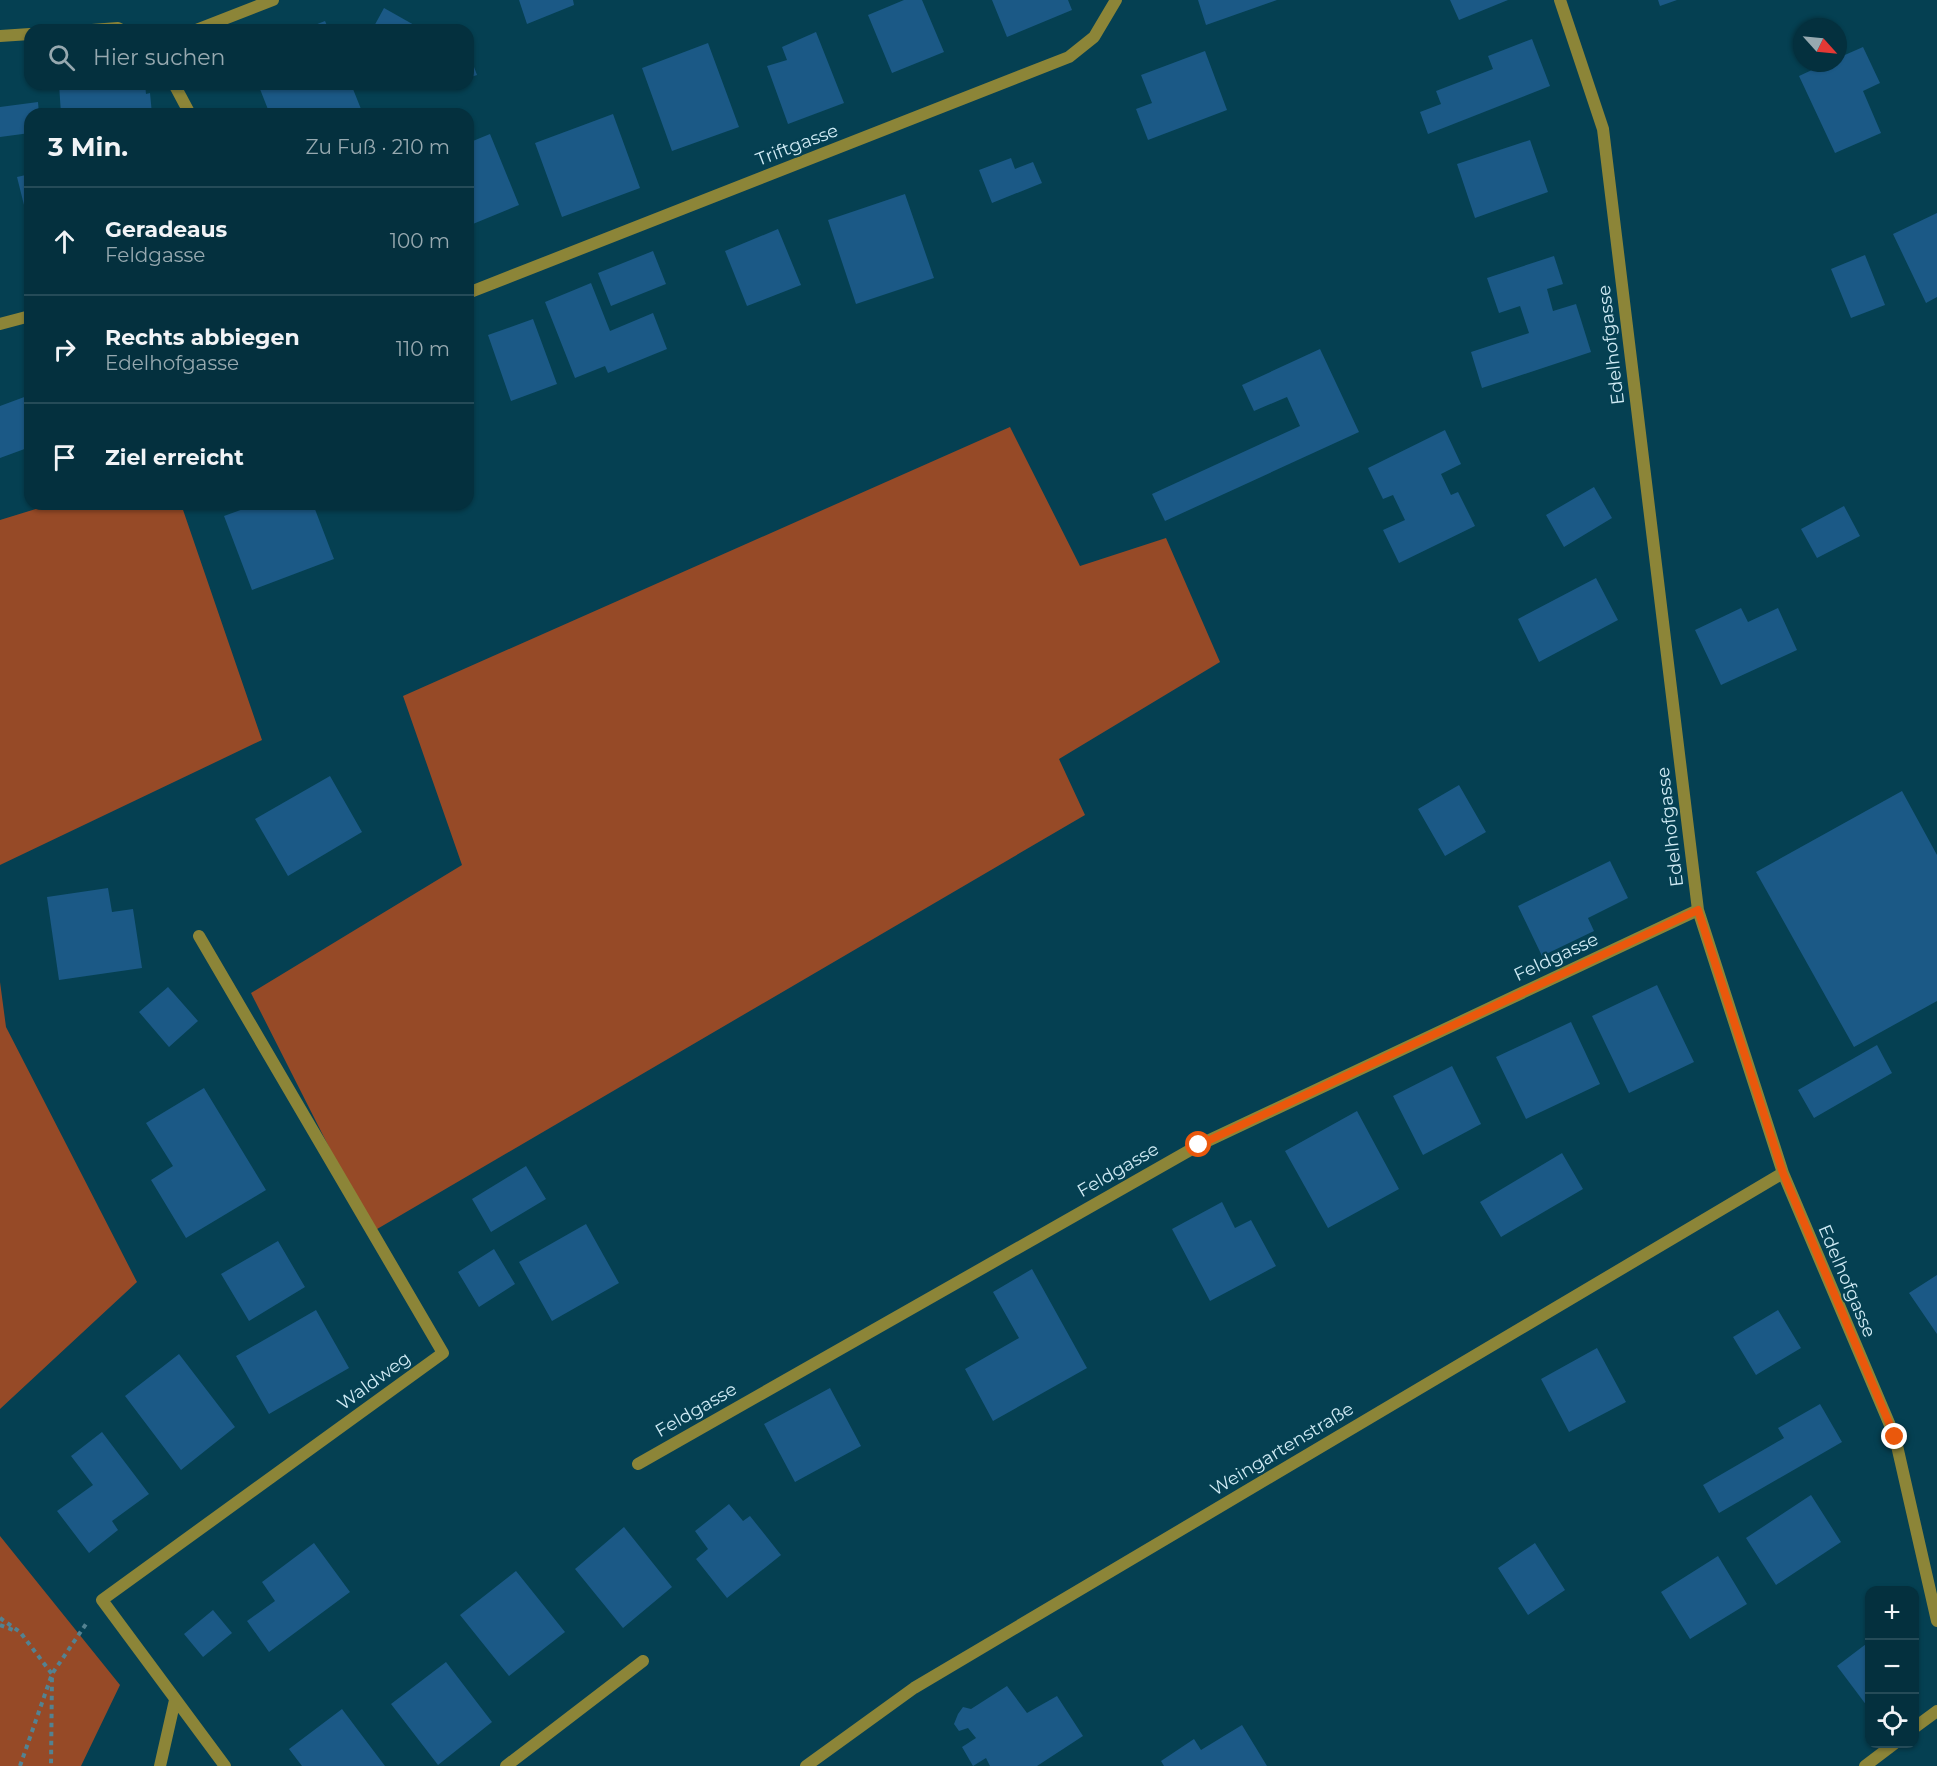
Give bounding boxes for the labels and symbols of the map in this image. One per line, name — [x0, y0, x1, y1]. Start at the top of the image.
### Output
north arrow — [1793, 18, 1847, 72]
street label: Triftgasse — [753, 119, 841, 171]
street label: Edelhofgasse — [1593, 284, 1629, 406]
street label: Edelhofgasse — [1652, 766, 1688, 888]
street label: Feldgasse — [1510, 928, 1602, 986]
route start — [1185, 1131, 1211, 1157]
street label: Feldgasse — [1073, 1138, 1163, 1202]
street label: Edelhofgasse — [1813, 1221, 1881, 1341]
street label: Waldweg — [333, 1347, 415, 1415]
street label: Feldgasse — [651, 1378, 741, 1442]
street label: Weingartenstraße — [1206, 1397, 1358, 1501]
route end — [1881, 1423, 1907, 1449]

